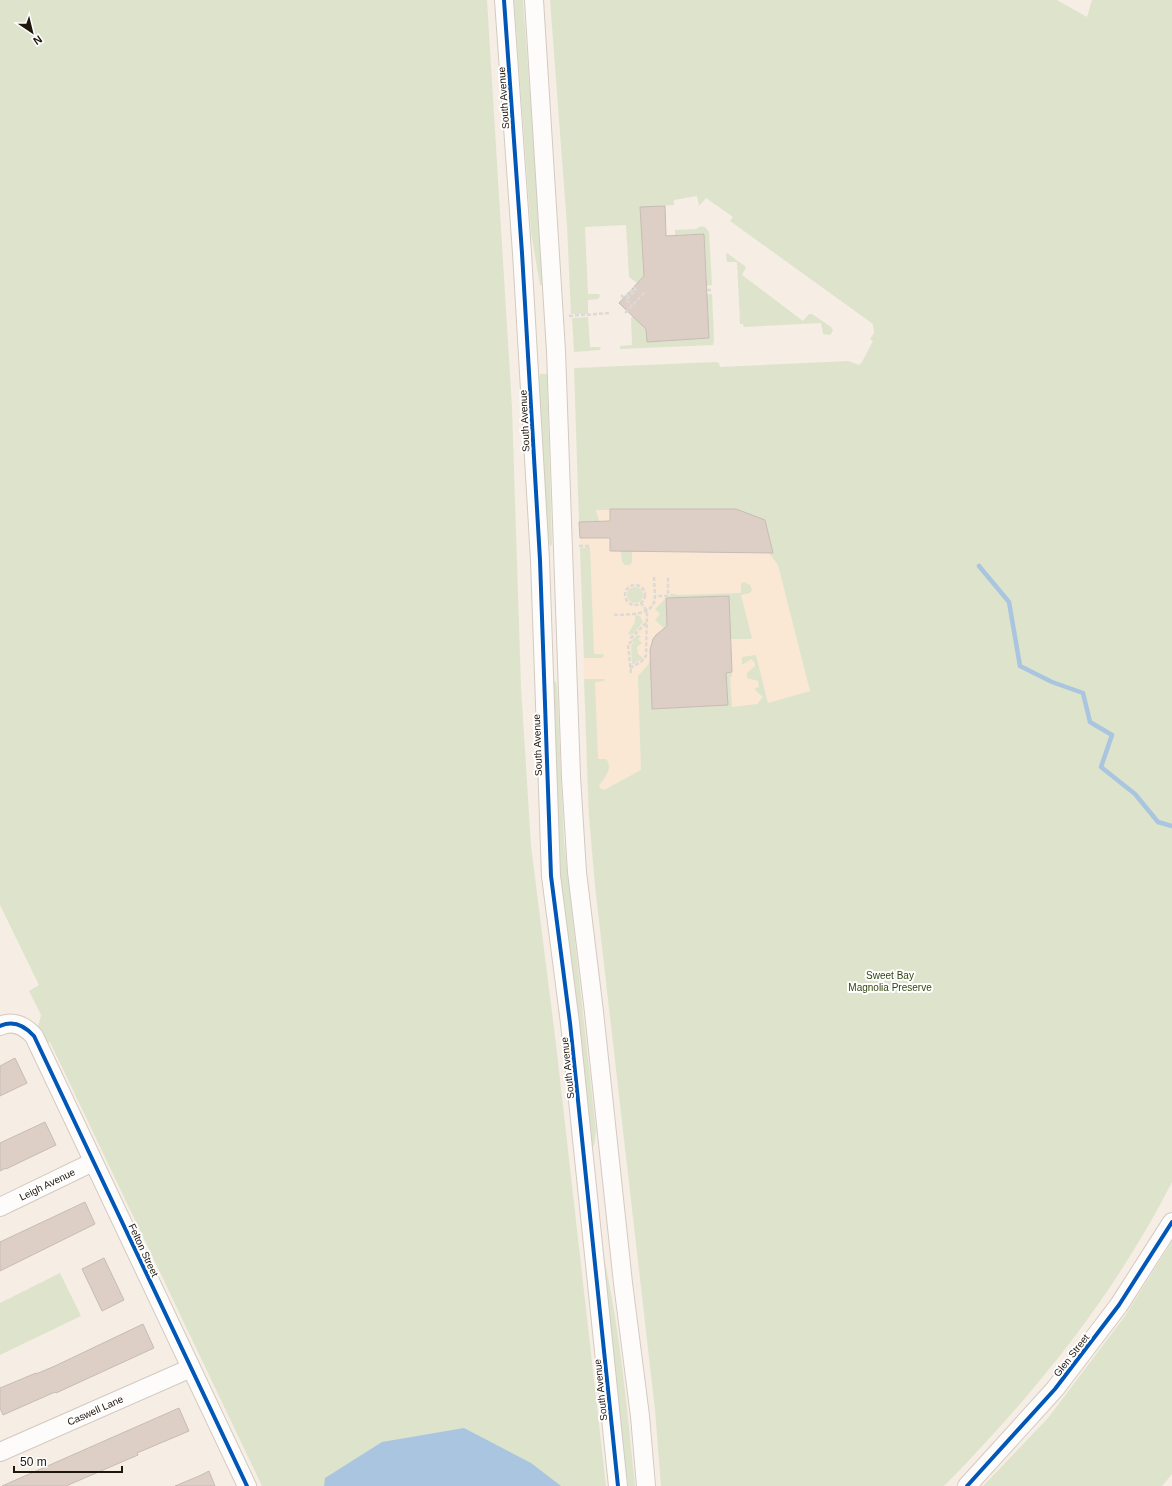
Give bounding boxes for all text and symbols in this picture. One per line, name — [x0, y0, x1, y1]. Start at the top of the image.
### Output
north arrow — [12, 12, 52, 52]
text: N — [31, 33, 44, 47]
street label: South Avenue — [496, 66, 511, 129]
street label: South Avenue — [517, 389, 532, 452]
street label: South Avenue — [531, 713, 544, 776]
park label: Sweet Bay Magnolia Preserve — [848, 970, 932, 993]
street label: South Avenue — [559, 1036, 576, 1099]
street label: Leigh Avenue — [18, 1166, 77, 1203]
street label: Felton Street — [126, 1222, 161, 1279]
street label: Glen Street — [1051, 1332, 1091, 1379]
street label: South Avenue — [592, 1358, 609, 1421]
street label: Caswell Lane — [66, 1393, 125, 1428]
scale bar — [14, 1448, 122, 1474]
text: 50 m — [20, 1455, 47, 1469]

